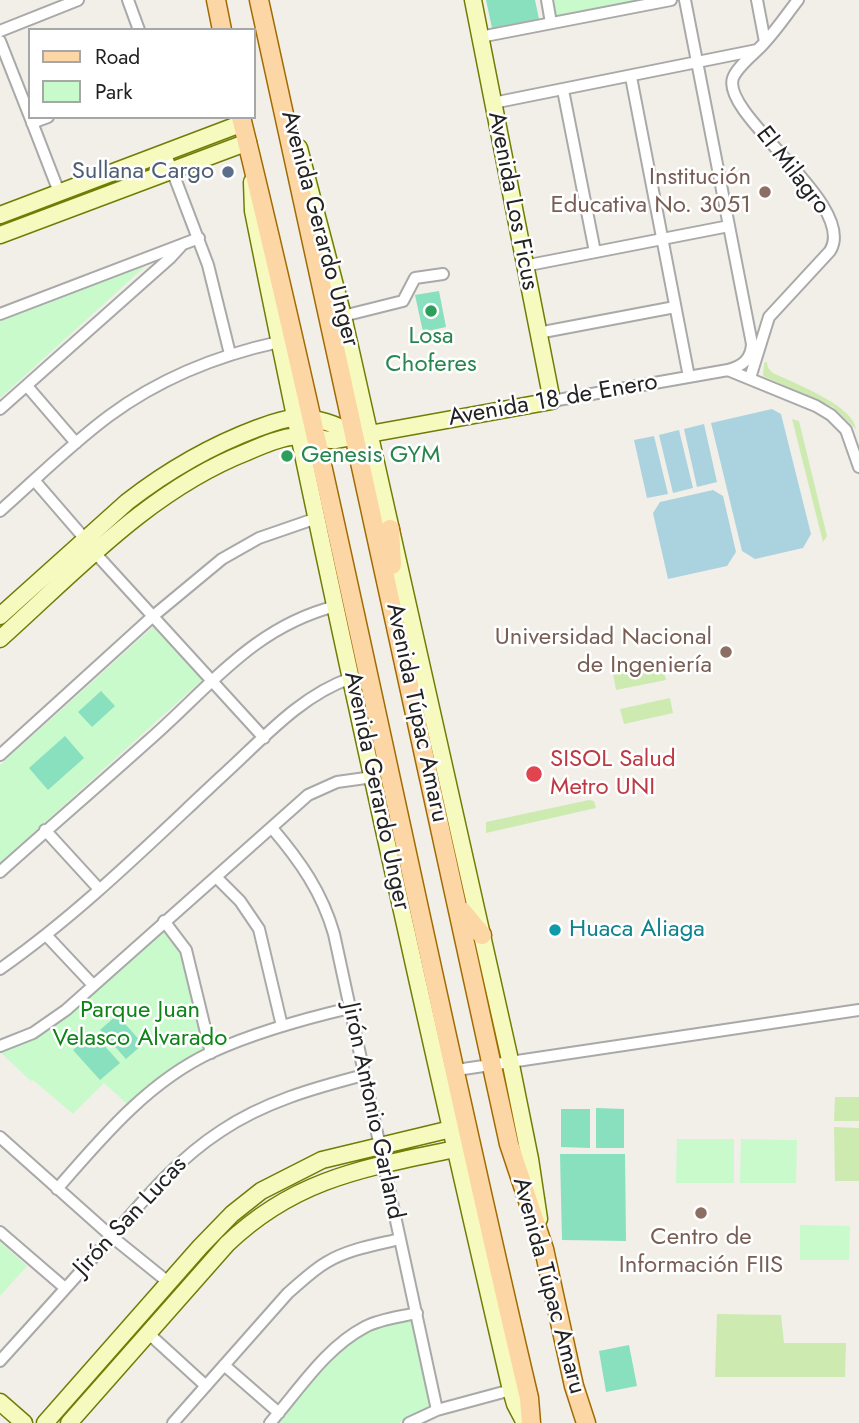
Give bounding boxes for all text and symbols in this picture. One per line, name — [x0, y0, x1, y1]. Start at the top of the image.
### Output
legend — [28, 28, 256, 119]
text: Road — [95, 42, 140, 72]
text: Park — [95, 77, 132, 107]
street label: Avenida Gerardo Unger — [274, 108, 364, 350]
street label: Avenida Los Ficus — [481, 109, 543, 293]
street label: El Milagro — [749, 121, 835, 221]
place label: Sullana Cargo — [72, 158, 214, 186]
marker: Sullana Cargo — [220, 164, 236, 180]
place label: Institución Educativa No. 3051 — [550, 164, 751, 220]
marker: Institución Educativa No. 3051 — [757, 184, 773, 200]
marker: Losa Choferes — [423, 303, 439, 319]
place label: Losa Choferes — [385, 323, 477, 379]
street label: Avenida 18 de Enero — [446, 368, 660, 434]
place label: Genesis GYM — [301, 442, 440, 470]
marker: Genesis GYM — [279, 448, 295, 464]
street label: Avenida Túpac Amaru — [379, 601, 453, 825]
place label: Universidad Nacional de Ingeniería — [495, 624, 712, 680]
marker: Universidad Nacional de Ingeniería — [718, 644, 734, 660]
street label: Avenida Gerardo Unger — [337, 669, 415, 913]
place label: SISOL Salud Metro UNI — [550, 746, 676, 802]
marker: SISOL Salud Metro UNI — [524, 764, 544, 784]
place label: Huaca Aliaga — [569, 916, 705, 944]
marker: Huaca Aliaga — [547, 922, 563, 938]
park label: Parque Juan Velasco Alvarado — [53, 997, 227, 1053]
street label: Jirón Antonio Garland — [335, 1000, 409, 1222]
street label: Jirón San Lucas — [68, 1151, 194, 1283]
street label: Avenida Túpac Amaru — [505, 1175, 591, 1397]
marker: Centro de Información FIIS — [693, 1205, 709, 1221]
place label: Centro de Información FIIS — [619, 1224, 783, 1280]

